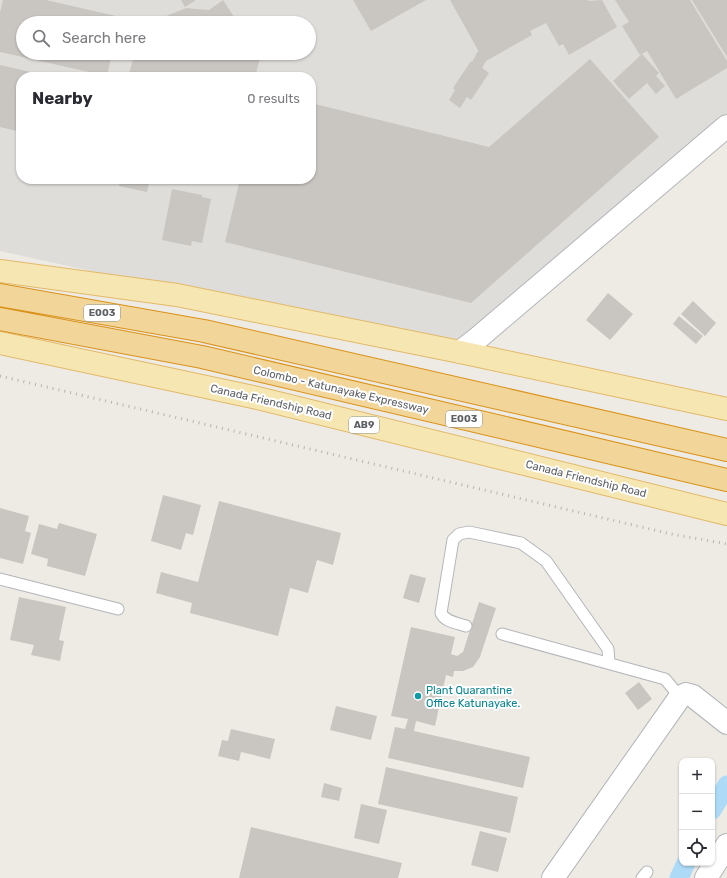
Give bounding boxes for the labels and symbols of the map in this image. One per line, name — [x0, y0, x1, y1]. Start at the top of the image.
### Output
road number: E003 — [84, 305, 120, 321]
street label: Colombo - Katunayake Expressway — [252, 363, 430, 417]
street label: Canada Friendship Road — [209, 382, 333, 422]
road number: E003 — [446, 411, 482, 427]
road number: AB9 — [349, 417, 379, 433]
street label: Canada Friendship Road — [524, 458, 648, 500]
place label: Plant Quarantine Office Katunayake. — [426, 684, 520, 710]
marker: Plant Quarantine Office Katunayake. — [413, 691, 423, 701]

